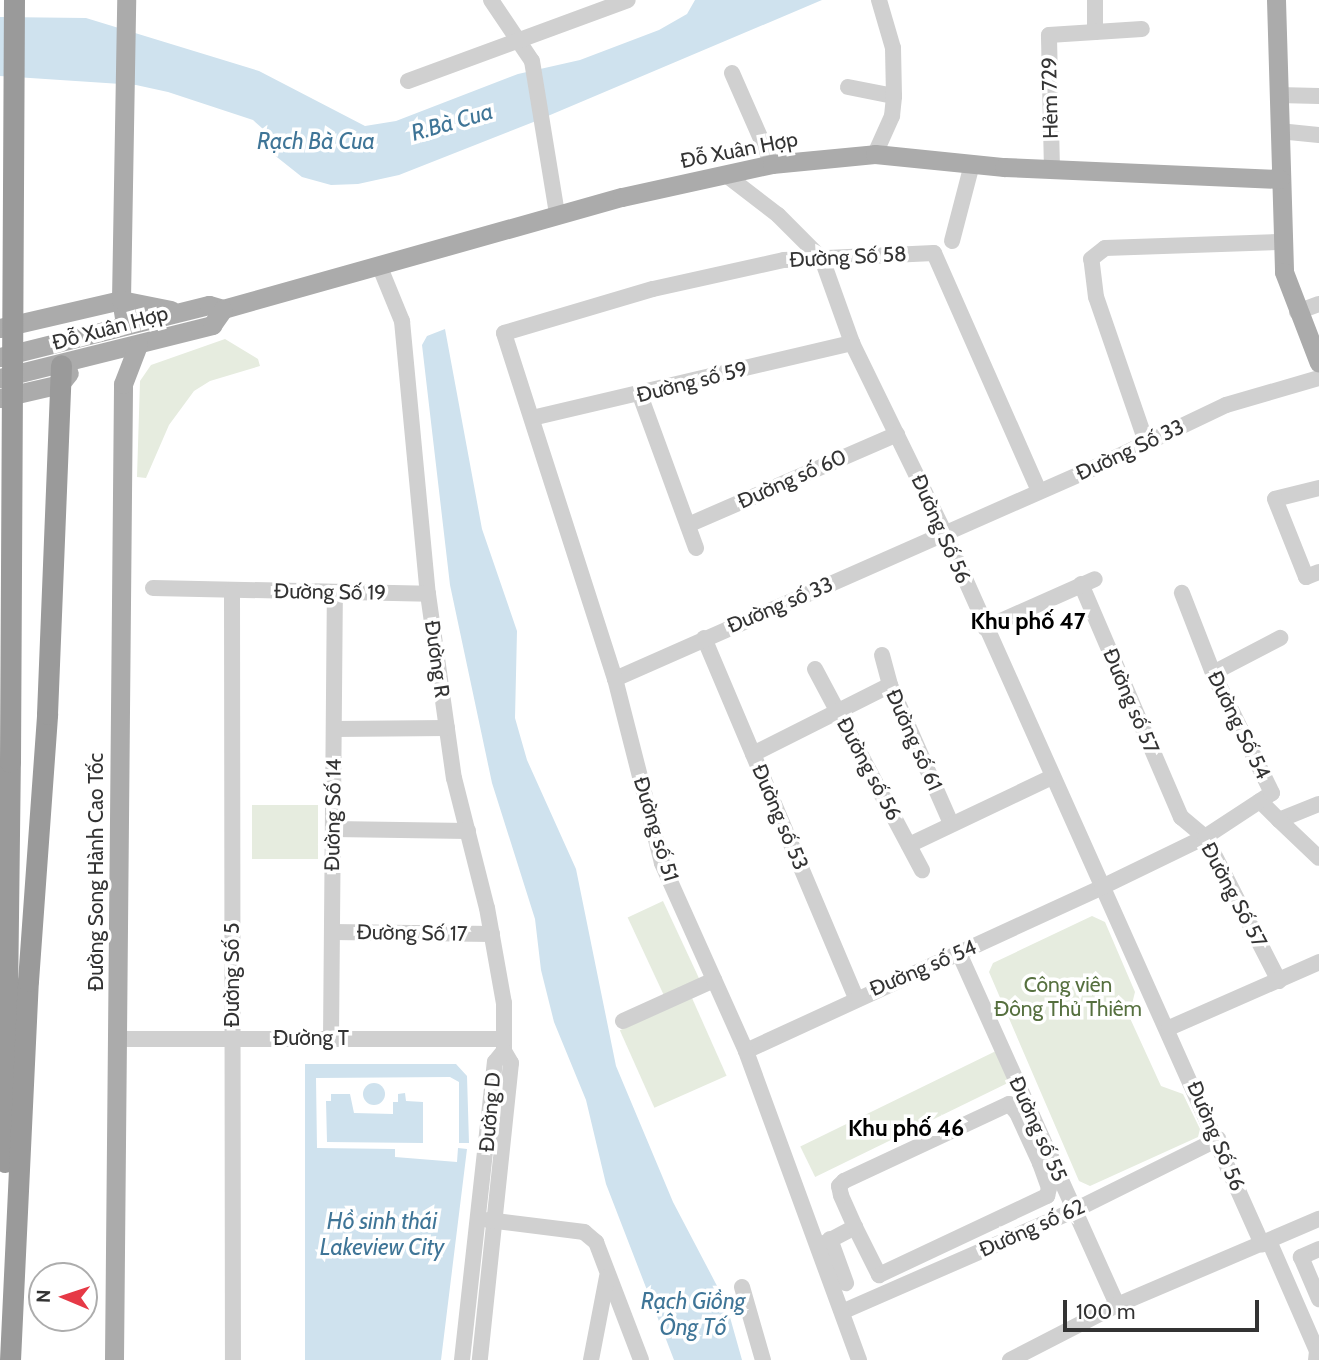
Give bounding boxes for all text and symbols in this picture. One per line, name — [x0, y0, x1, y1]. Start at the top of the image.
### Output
street label: Hẻm 729 — [1037, 57, 1063, 139]
water label: R.Bà Cua — [408, 97, 496, 147]
street label: Đỗ Xuân Hợp — [678, 126, 800, 174]
water label: Rạch Bà Cua — [257, 127, 375, 155]
street label: Đường Số 58 — [789, 241, 907, 273]
street label: Đỗ Xuân Hợp — [49, 300, 171, 356]
street label: Đường số 59 — [634, 356, 750, 408]
street label: Đường Số 33 — [1072, 414, 1188, 486]
street label: Đường số 60 — [734, 444, 850, 514]
street label: Đường Số 56 — [906, 471, 976, 587]
street label: Đường số 33 — [723, 571, 837, 639]
street label: Đường Số 19 — [274, 578, 386, 606]
district label: Khu phố 47 — [971, 607, 1085, 635]
street label: Đường R — [419, 619, 455, 699]
street label: Đường số 57 — [1098, 645, 1164, 757]
street label: Đường Số 54 — [1202, 667, 1276, 783]
street label: Đường số 61 — [880, 685, 948, 795]
street label: Đường số 56 — [831, 713, 907, 825]
street label: Đường Song Hành Cao Tốc — [83, 753, 109, 991]
street label: Đường Số 14 — [319, 759, 347, 871]
street label: Đường số 53 — [746, 760, 814, 874]
street label: Đường số 51 — [628, 774, 684, 884]
street label: Đường Số 57 — [1196, 838, 1272, 952]
street label: Đường Số 17 — [356, 919, 468, 947]
street label: Đường Số 5 — [219, 923, 245, 1027]
street label: Đường số 54 — [866, 934, 980, 1002]
park label: Công viên Đông Thủ Thiêm — [994, 972, 1142, 1022]
street label: Đường T — [273, 1025, 349, 1051]
street label: Đường D — [474, 1071, 506, 1153]
street label: Đường số 55 — [1004, 1072, 1072, 1186]
street label: Đường Số 56 — [1182, 1077, 1250, 1195]
district label: Khu phố 46 — [848, 1114, 964, 1142]
street label: Đường số 62 — [975, 1194, 1089, 1262]
water label: Hồ sinh thái Lakeview City — [320, 1207, 444, 1261]
north arrow — [28, 1262, 98, 1332]
scale bar — [1067, 1286, 1263, 1330]
water label: Rạch Giồng Ông Tố — [641, 1287, 745, 1341]
text: N — [32, 1289, 55, 1303]
text: 100 m — [1076, 1299, 1135, 1324]

